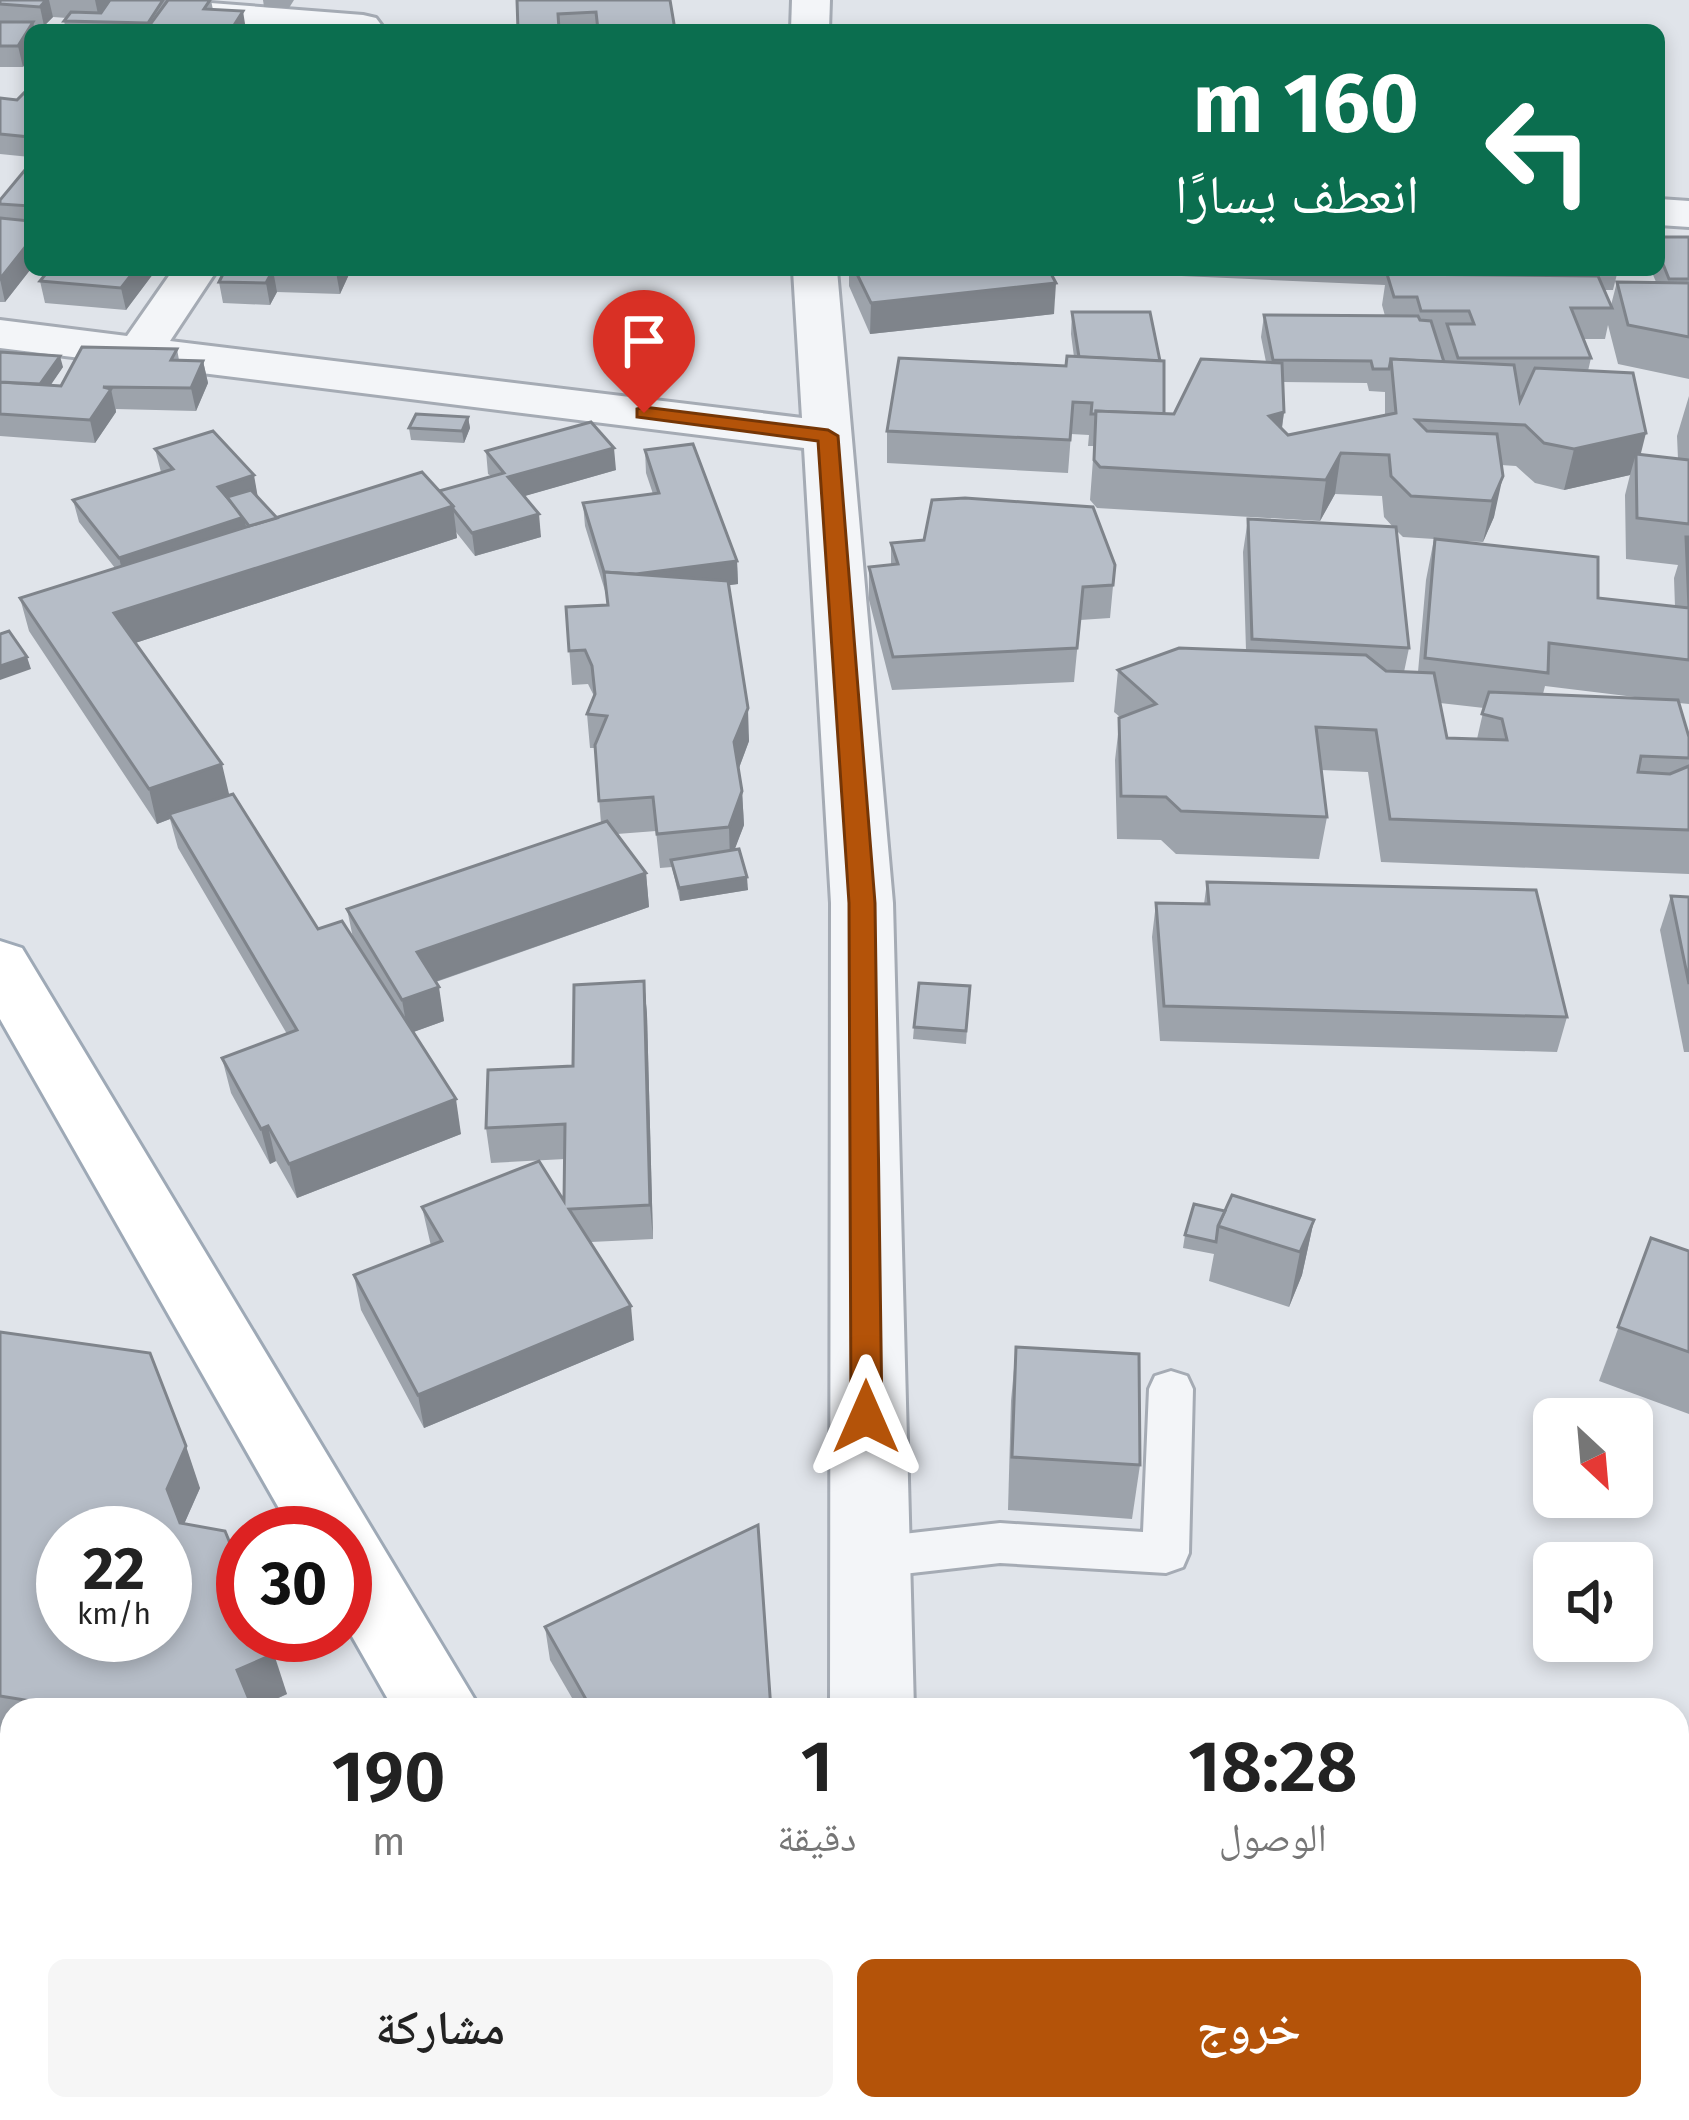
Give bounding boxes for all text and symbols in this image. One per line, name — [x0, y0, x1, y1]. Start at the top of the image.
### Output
text: 160 m — [1193, 53, 1419, 154]
icon: left — [1461, 72, 1617, 228]
text: انعطف يسارًا — [1175, 163, 1419, 227]
pin — [593, 290, 695, 413]
icon: arrive — [611, 308, 677, 374]
position arrow — [803, 1354, 929, 1480]
north arrow — [1533, 1398, 1653, 1518]
map controls — [1533, 1398, 1653, 1662]
speed limit sign: 30 — [216, 1506, 372, 1662]
text: 22 — [83, 1533, 145, 1605]
button: sound — [1533, 1542, 1653, 1662]
text: km/h — [77, 1596, 151, 1632]
text: 1 — [800, 1724, 833, 1810]
text: 18:28 — [1188, 1724, 1358, 1810]
text: 190 — [331, 1734, 446, 1820]
text: دقيقة — [777, 1815, 856, 1861]
text: الوصول — [1219, 1815, 1327, 1861]
text: m — [372, 1819, 405, 1865]
button: مشاركة — [48, 1959, 833, 2097]
button: خروج — [857, 1959, 1641, 2097]

